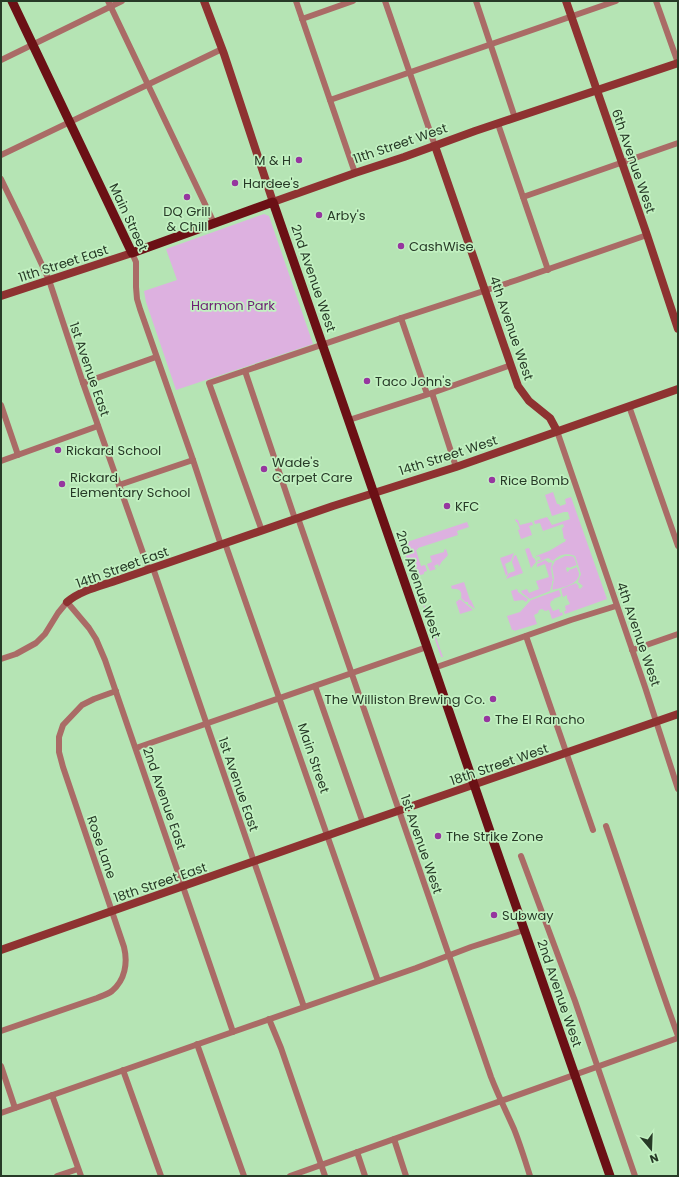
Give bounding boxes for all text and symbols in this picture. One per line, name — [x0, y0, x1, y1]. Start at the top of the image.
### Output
street label: 6th Avenue West — [607, 106, 660, 216]
street label: 11th Street West — [350, 118, 450, 169]
place label: M & H — [254, 151, 291, 170]
marker: M & H — [294, 155, 304, 165]
place label: Hardee's — [243, 174, 300, 193]
marker: Hardee's — [230, 178, 240, 188]
street label: Main Street — [105, 180, 153, 255]
marker: DQ Grill & Chill — [182, 192, 192, 202]
place label: DQ Grill & Chill — [163, 202, 211, 236]
place label: Arby's — [327, 206, 366, 225]
marker: Arby's — [314, 210, 324, 220]
street label: 2nd Avenue West — [286, 222, 341, 335]
place label: CashWise — [409, 237, 474, 256]
street label: 11th Street East — [16, 240, 111, 287]
marker: CashWise — [396, 241, 406, 251]
street label: 4th Avenue West — [485, 273, 538, 383]
park label: Harmon Park — [191, 296, 275, 315]
street label: 1st Avenue East — [65, 320, 115, 419]
place label: Taco John's — [375, 372, 451, 391]
marker: Taco John's — [362, 376, 372, 386]
street label: 14th Street West — [396, 430, 500, 480]
place label: Rickard School — [66, 441, 161, 460]
marker: Rickard School — [53, 445, 63, 455]
place label: Wade's Carpet Care — [272, 453, 352, 487]
marker: Wade's Carpet Care — [259, 464, 269, 474]
place label: Rickard Elementary School — [70, 468, 191, 502]
place label: Rice Bomb — [500, 471, 569, 490]
marker: Rice Bomb — [487, 475, 497, 485]
marker: Rickard Elementary School — [57, 479, 67, 489]
place label: KFC — [455, 497, 479, 516]
marker: KFC — [442, 501, 452, 511]
street label: 2nd Avenue West — [391, 528, 446, 641]
street label: 14th Street East — [73, 542, 171, 593]
street label: 4th Avenue West — [612, 579, 665, 689]
place label: The Williston Brewing Co. — [325, 690, 485, 709]
marker: The Williston Brewing Co. — [488, 694, 498, 704]
place label: The El Rancho — [495, 710, 585, 729]
marker: The El Rancho — [482, 714, 492, 724]
street label: Main Street — [293, 721, 334, 796]
street label: 1st Avenue East — [214, 735, 264, 834]
street label: 18th Street West — [448, 739, 551, 790]
street label: 2nd Avenue East — [138, 744, 191, 852]
street label: 1st Avenue West — [396, 792, 447, 897]
street label: Rose Lane — [82, 813, 121, 881]
place label: The Strike Zone — [446, 827, 543, 846]
marker: The Strike Zone — [433, 831, 443, 841]
street label: 18th Street East — [111, 858, 210, 907]
place label: Subway — [502, 906, 554, 925]
marker: Subway — [489, 910, 499, 920]
street label: 2nd Avenue West — [532, 937, 587, 1050]
north arrow — [631, 1129, 671, 1169]
text: N — [648, 1150, 661, 1167]

